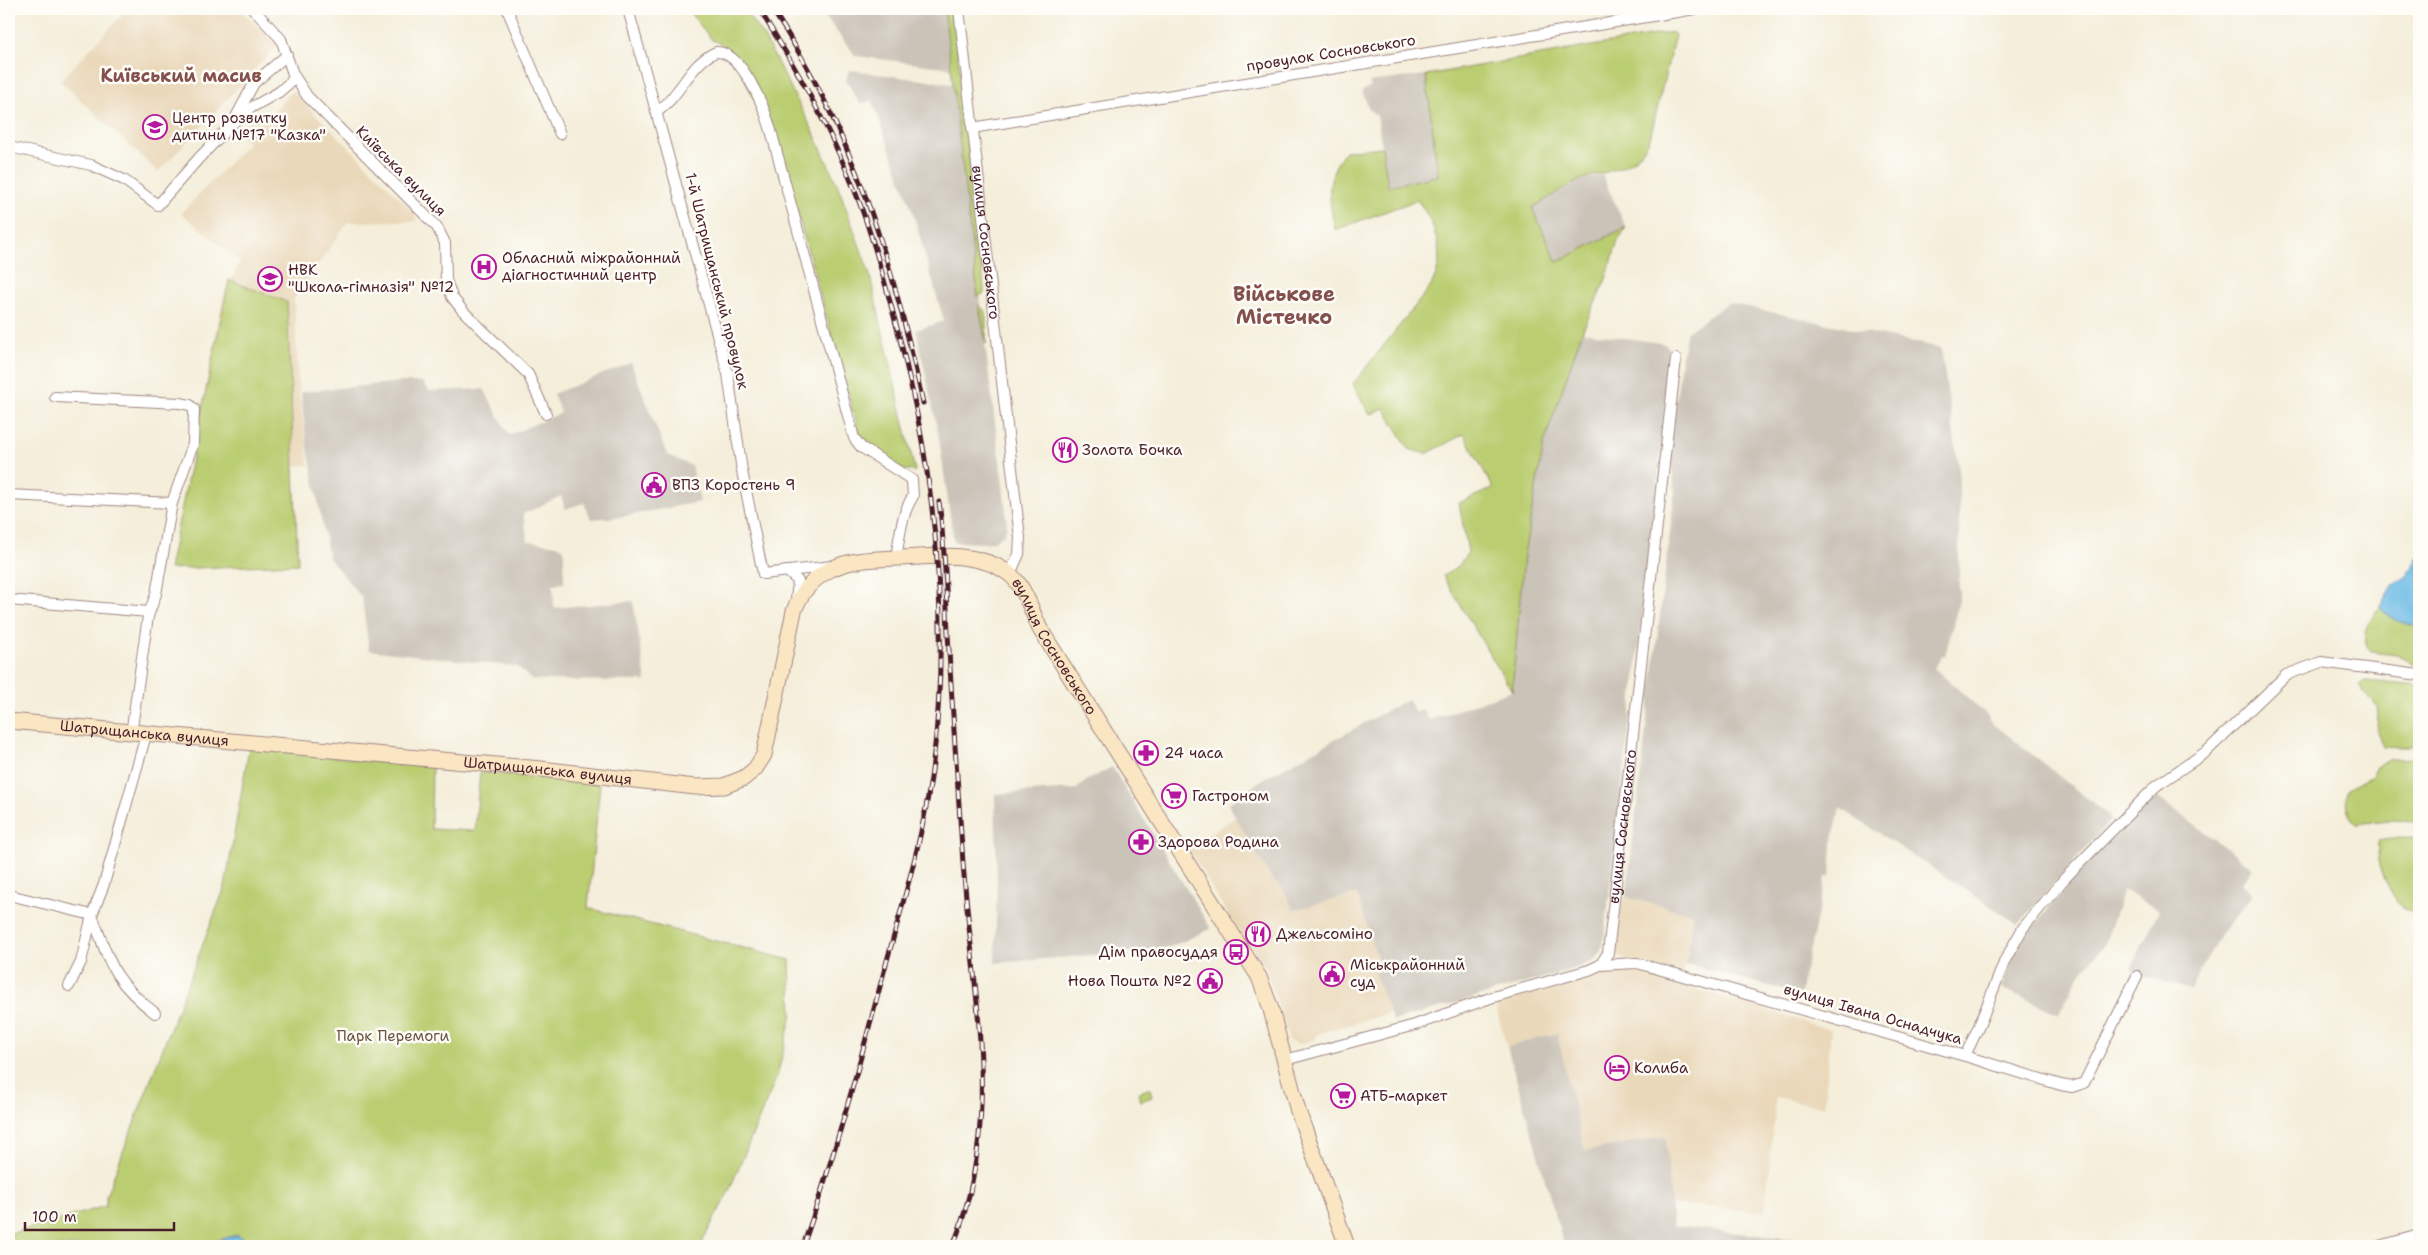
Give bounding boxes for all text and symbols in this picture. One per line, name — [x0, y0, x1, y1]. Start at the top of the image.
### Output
street label: провулок Сосновського — [1245, 30, 1417, 76]
district label: Київський масив — [101, 64, 261, 88]
place label: Центр розвитку дитини №17 "Казка" — [172, 108, 326, 145]
school or university icon: Центр розвитку дитини №17 "Казка" — [142, 114, 168, 140]
street label: Київська вулиця — [351, 121, 451, 221]
street label: вулиця Сосновського — [967, 164, 1005, 321]
street label: 1-й Шатрищанський провулок — [680, 171, 754, 391]
place label: Обласний міжрайонний діагностичний центр — [502, 248, 681, 285]
hospital icon: Обласний міжрайонний діагностичний центр — [471, 254, 497, 280]
place label: НВК "Школа-гімназія" №12 — [288, 260, 454, 297]
school or university icon: НВК "Школа-гімназія" №12 — [257, 266, 283, 292]
district label: Військове Містечко — [1233, 281, 1335, 330]
restaurant icon: Золота Бочка — [1052, 437, 1078, 463]
place label: Золота Бочка — [1082, 440, 1183, 460]
public building icon: ВПЗ Коростень 9 — [641, 472, 667, 498]
place label: ВПЗ Коростень 9 — [672, 475, 796, 495]
street label: вулиця Сосновського — [1007, 573, 1102, 719]
street label: Шатрищанська вулиця — [59, 716, 230, 751]
pharmacy icon: 24 часа — [1133, 740, 1159, 766]
place label: 24 часа — [1164, 743, 1224, 763]
street label: вулиця Сосновського — [1604, 748, 1641, 905]
street label: Шатрищанська вулиця — [462, 752, 633, 790]
supermarket icon: Гастроном — [1161, 783, 1187, 809]
place label: Гастроном — [1192, 786, 1269, 806]
pharmacy icon: Здорова Родина — [1128, 829, 1154, 855]
place label: Здорова Родина — [1158, 832, 1279, 852]
restaurant icon: Джельсоміно — [1245, 921, 1271, 947]
place label: Джельсоміно — [1276, 924, 1373, 944]
bus stop icon: Дім правосуддя — [1223, 939, 1249, 965]
place label: Дім правосуддя — [1099, 942, 1218, 962]
place label: Міськрайонний суд — [1350, 955, 1465, 992]
public building icon: Міськрайонний суд — [1319, 961, 1345, 987]
public building icon: Нова Пошта №2 — [1197, 968, 1223, 994]
place label: Нова Пошта №2 — [1068, 971, 1192, 991]
street label: вулиця Івана Оснадчука — [1781, 979, 1965, 1049]
park label: Парк Перемоги — [337, 1026, 449, 1046]
hotel icon: Колиба — [1604, 1055, 1630, 1081]
place label: Колиба — [1634, 1058, 1689, 1078]
supermarket icon: АТБ-маркет — [1330, 1083, 1356, 1109]
place label: АТБ-маркет — [1360, 1086, 1448, 1106]
scale bar — [25, 1200, 174, 1232]
text: 100 m — [32, 1207, 77, 1227]

